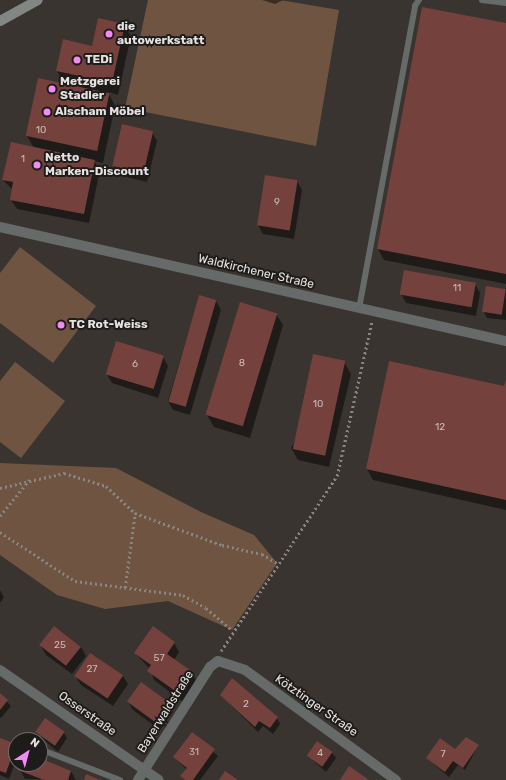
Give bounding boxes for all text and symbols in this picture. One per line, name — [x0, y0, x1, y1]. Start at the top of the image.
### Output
place label: die autowerkstatt — [117, 20, 204, 48]
marker: die autowerkstatt — [104, 29, 114, 39]
place label: TEDi — [85, 53, 112, 67]
marker: TEDi — [72, 55, 82, 65]
place label: Metzgerei Stadler — [60, 75, 120, 103]
marker: Metzgerei Stadler — [47, 84, 57, 94]
place label: Alscham Möbel — [55, 105, 145, 119]
marker: Alscham Möbel — [42, 107, 52, 117]
house number: 10 — [36, 125, 46, 137]
place label: Netto Marken-Discount — [45, 151, 149, 179]
house number: 1 — [21, 154, 25, 166]
marker: Netto Marken-Discount — [32, 160, 42, 170]
house number: 9 — [274, 197, 280, 209]
street label: Waldkirchener Straße — [197, 252, 315, 292]
house number: 11 — [453, 283, 461, 295]
place label: TC Rot-Weiss — [69, 318, 148, 332]
marker: TC Rot-Weiss — [56, 320, 66, 330]
house number: 8 — [239, 358, 245, 370]
house number: 6 — [132, 359, 138, 371]
house number: 10 — [313, 399, 323, 411]
house number: 12 — [435, 422, 445, 434]
house number: 25 — [54, 640, 66, 652]
house number: 57 — [153, 653, 165, 665]
house number: 27 — [87, 664, 97, 676]
street label: Bayerwaldstraße — [135, 668, 197, 756]
street label: Kötztinger Straße — [272, 672, 360, 740]
street label: Osserstraße — [55, 689, 119, 739]
house number: 2 — [243, 699, 249, 711]
north arrow — [8, 732, 48, 772]
text: N — [28, 735, 42, 750]
house number: 31 — [189, 747, 199, 759]
house number: 4 — [317, 748, 323, 760]
house number: 7 — [440, 749, 446, 761]

